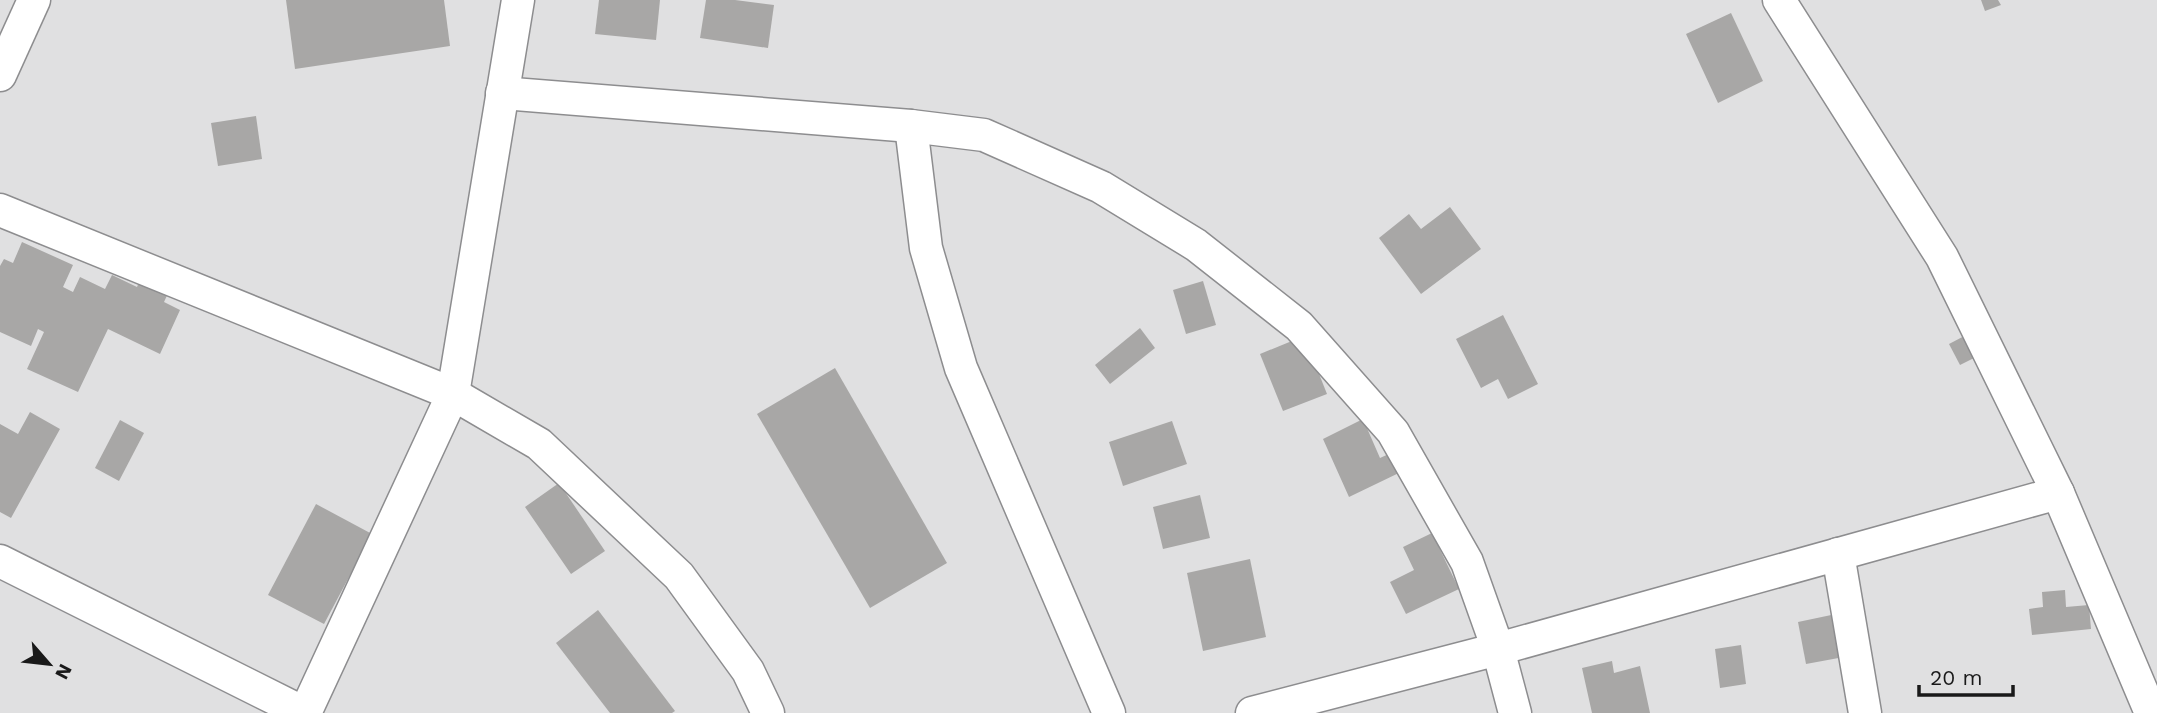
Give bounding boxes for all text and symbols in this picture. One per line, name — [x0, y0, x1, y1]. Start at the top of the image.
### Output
north arrow — [14, 629, 84, 699]
scale bar — [1919, 654, 2014, 698]
text: N — [50, 660, 77, 683]
text: 20 m — [1930, 665, 1982, 690]

